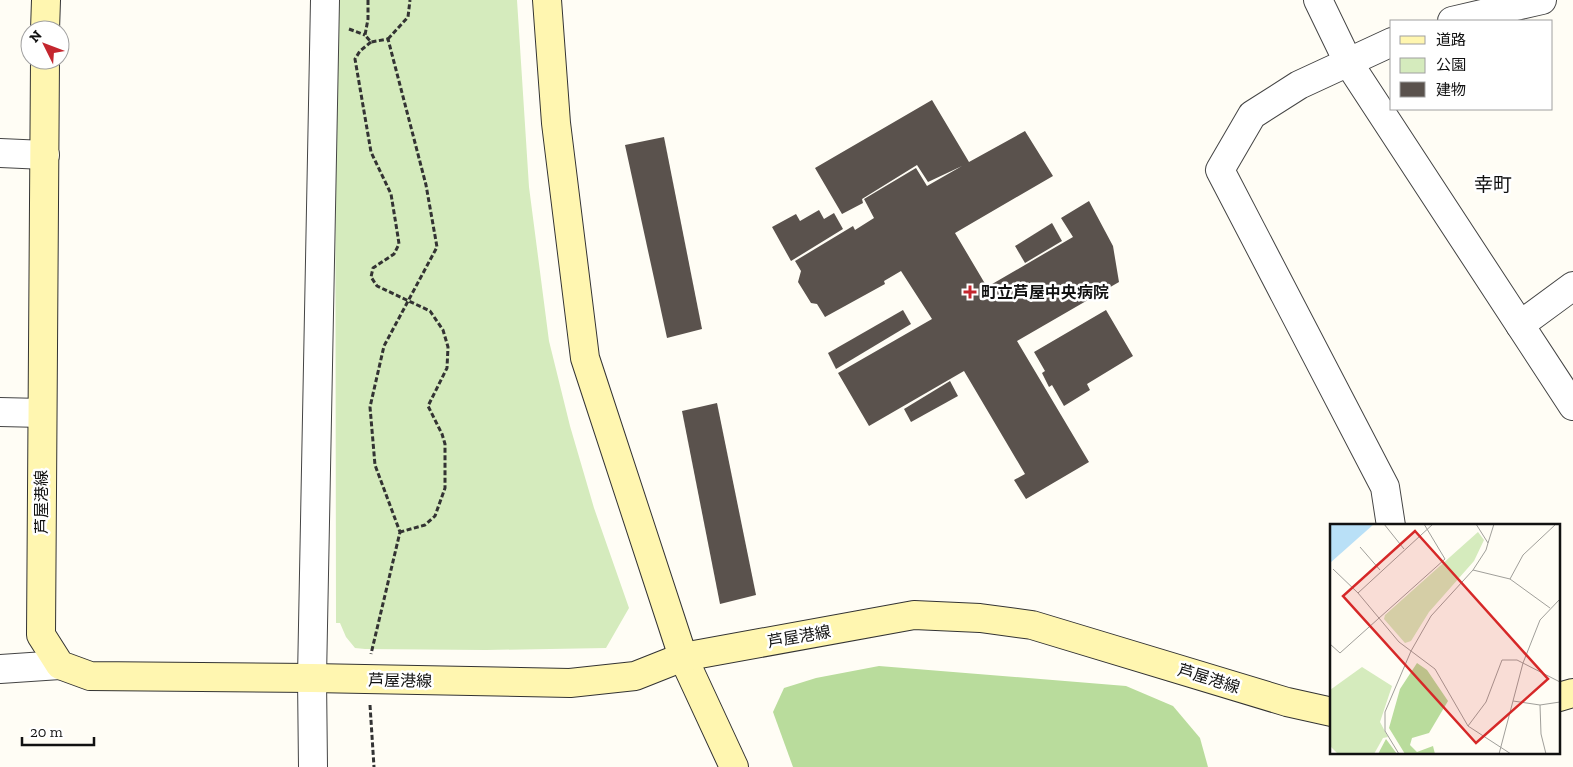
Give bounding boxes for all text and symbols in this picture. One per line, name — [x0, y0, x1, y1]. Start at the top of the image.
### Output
north arrow — [20, 20, 70, 70]
legend — [1390, 20, 1553, 110]
text: N — [26, 27, 46, 46]
text: 道路 — [1436, 31, 1466, 49]
text: 公園 — [1436, 56, 1466, 74]
text: 建物 — [1436, 81, 1466, 99]
district label: 幸町 — [1474, 173, 1512, 196]
place label: 町立芦屋中央病院 — [981, 283, 1109, 302]
marker: 町立芦屋中央病院 — [963, 285, 977, 299]
street label: 芦屋港線 — [32, 470, 51, 534]
inset map — [1330, 524, 1560, 754]
street label: 芦屋港線 — [766, 622, 832, 651]
street label: 芦屋港線 — [1175, 660, 1242, 697]
street label: 芦屋港線 — [368, 670, 432, 691]
scale bar — [22, 714, 95, 746]
text: 20 m — [30, 723, 63, 741]

